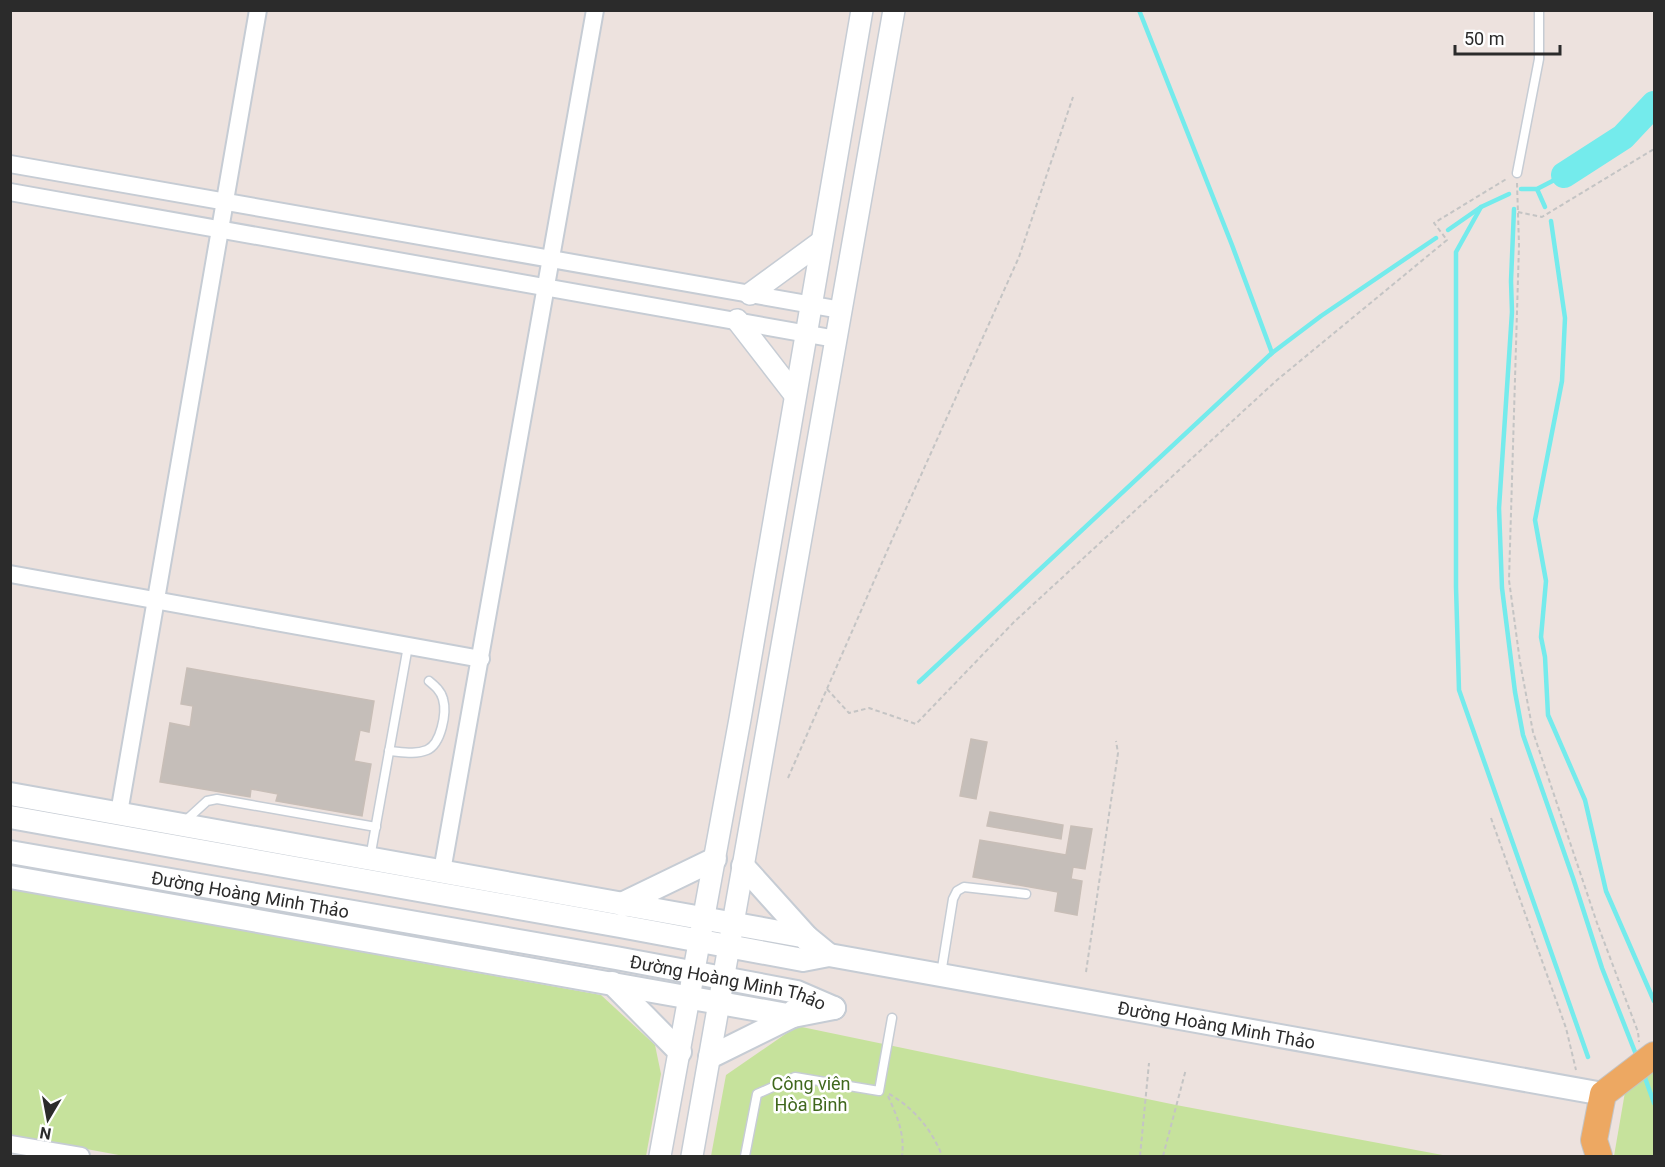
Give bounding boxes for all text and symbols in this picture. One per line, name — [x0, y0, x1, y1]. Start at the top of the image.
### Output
scale bar — [1455, 18, 1560, 56]
text: 50 m — [1464, 28, 1504, 49]
street label: Đường Hoàng Minh Thảo — [150, 866, 351, 922]
street label: Đường Hoàng Minh Thảo — [628, 950, 829, 1014]
street label: Đường Hoàng Minh Thảo — [1116, 997, 1317, 1053]
park label: Công viên Hòa Bình — [771, 1073, 851, 1115]
north arrow — [18, 1089, 78, 1149]
text: N — [38, 1123, 53, 1144]

